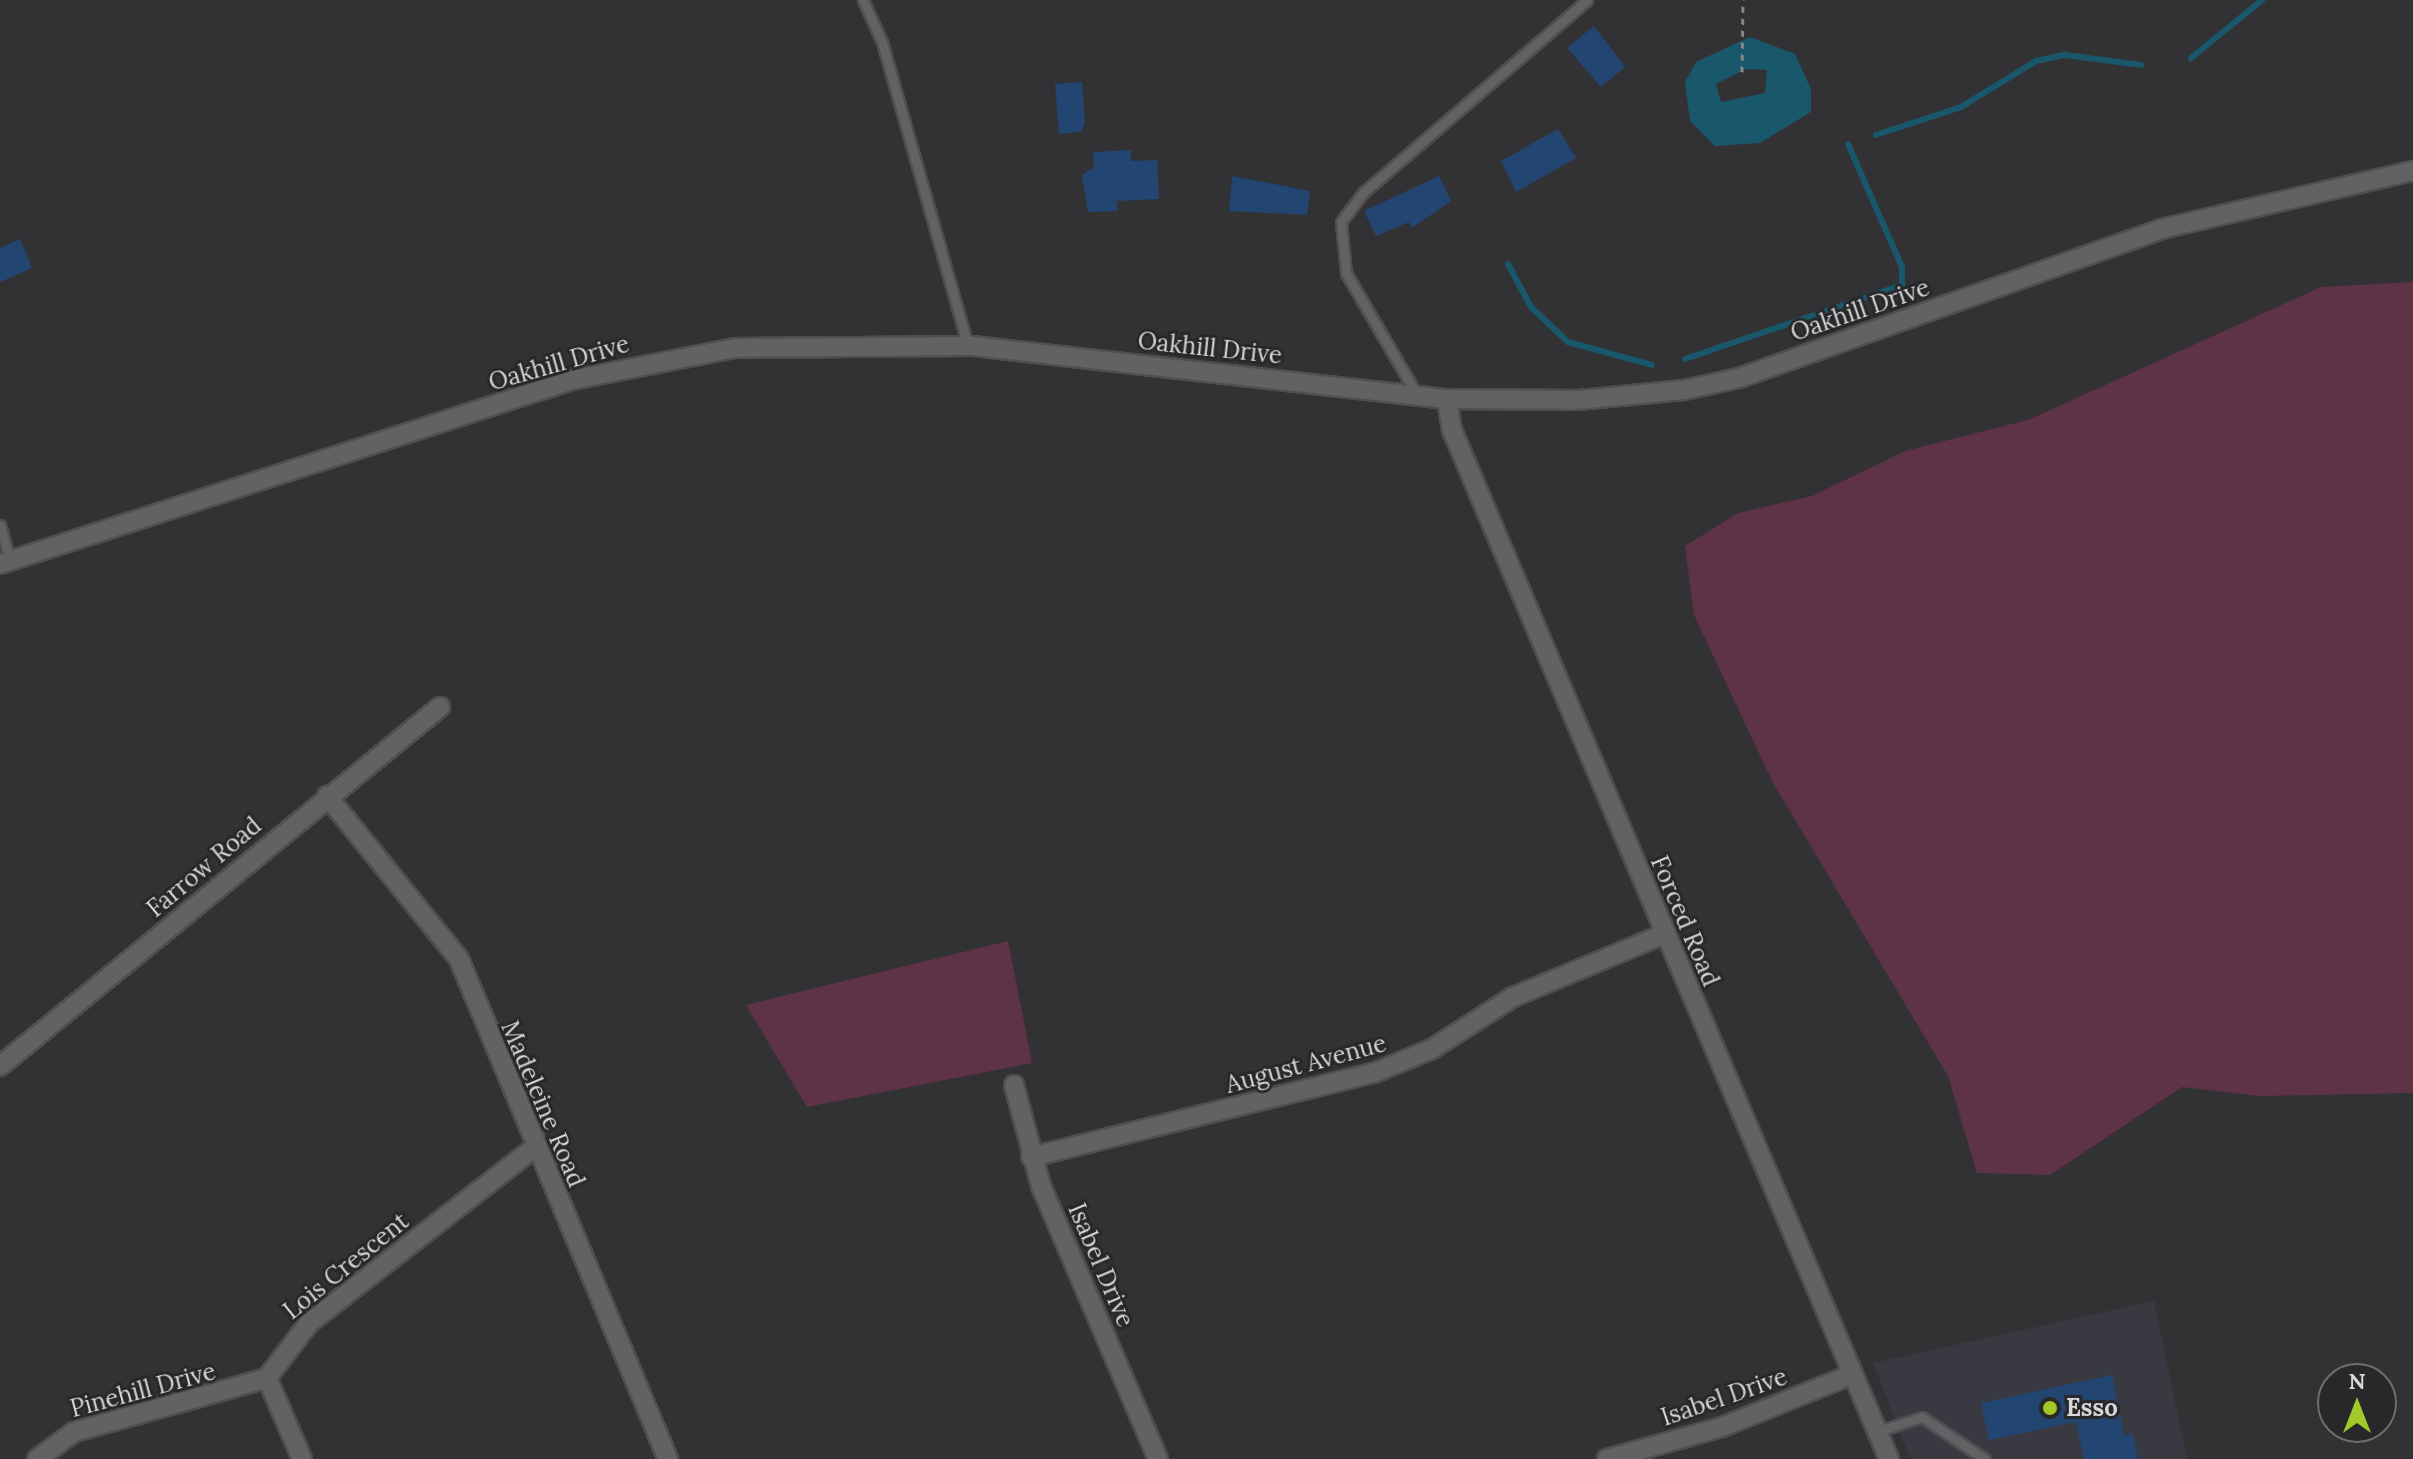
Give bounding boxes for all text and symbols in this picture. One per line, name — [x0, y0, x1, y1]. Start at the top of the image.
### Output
street label: Oakhill Drive — [1787, 273, 1933, 347]
street label: Oakhill Drive — [1136, 326, 1284, 370]
street label: Oakhill Drive — [485, 329, 633, 397]
street label: Farrow Road — [141, 811, 267, 923]
street label: Forced Road — [1645, 851, 1725, 991]
street label: Madeleine Road — [495, 1017, 591, 1191]
street label: August Avenue — [1223, 1029, 1389, 1099]
street label: Isabel Drive — [1062, 1199, 1140, 1331]
street label: Lois Crescent — [278, 1207, 414, 1325]
street label: Pinehill Drive — [67, 1357, 219, 1423]
street label: Isabel Drive — [1657, 1362, 1791, 1432]
north arrow — [2317, 1363, 2397, 1443]
text: N — [2348, 1367, 2366, 1395]
place label: Esso — [2066, 1394, 2118, 1422]
marker: Esso — [2041, 1399, 2059, 1417]

